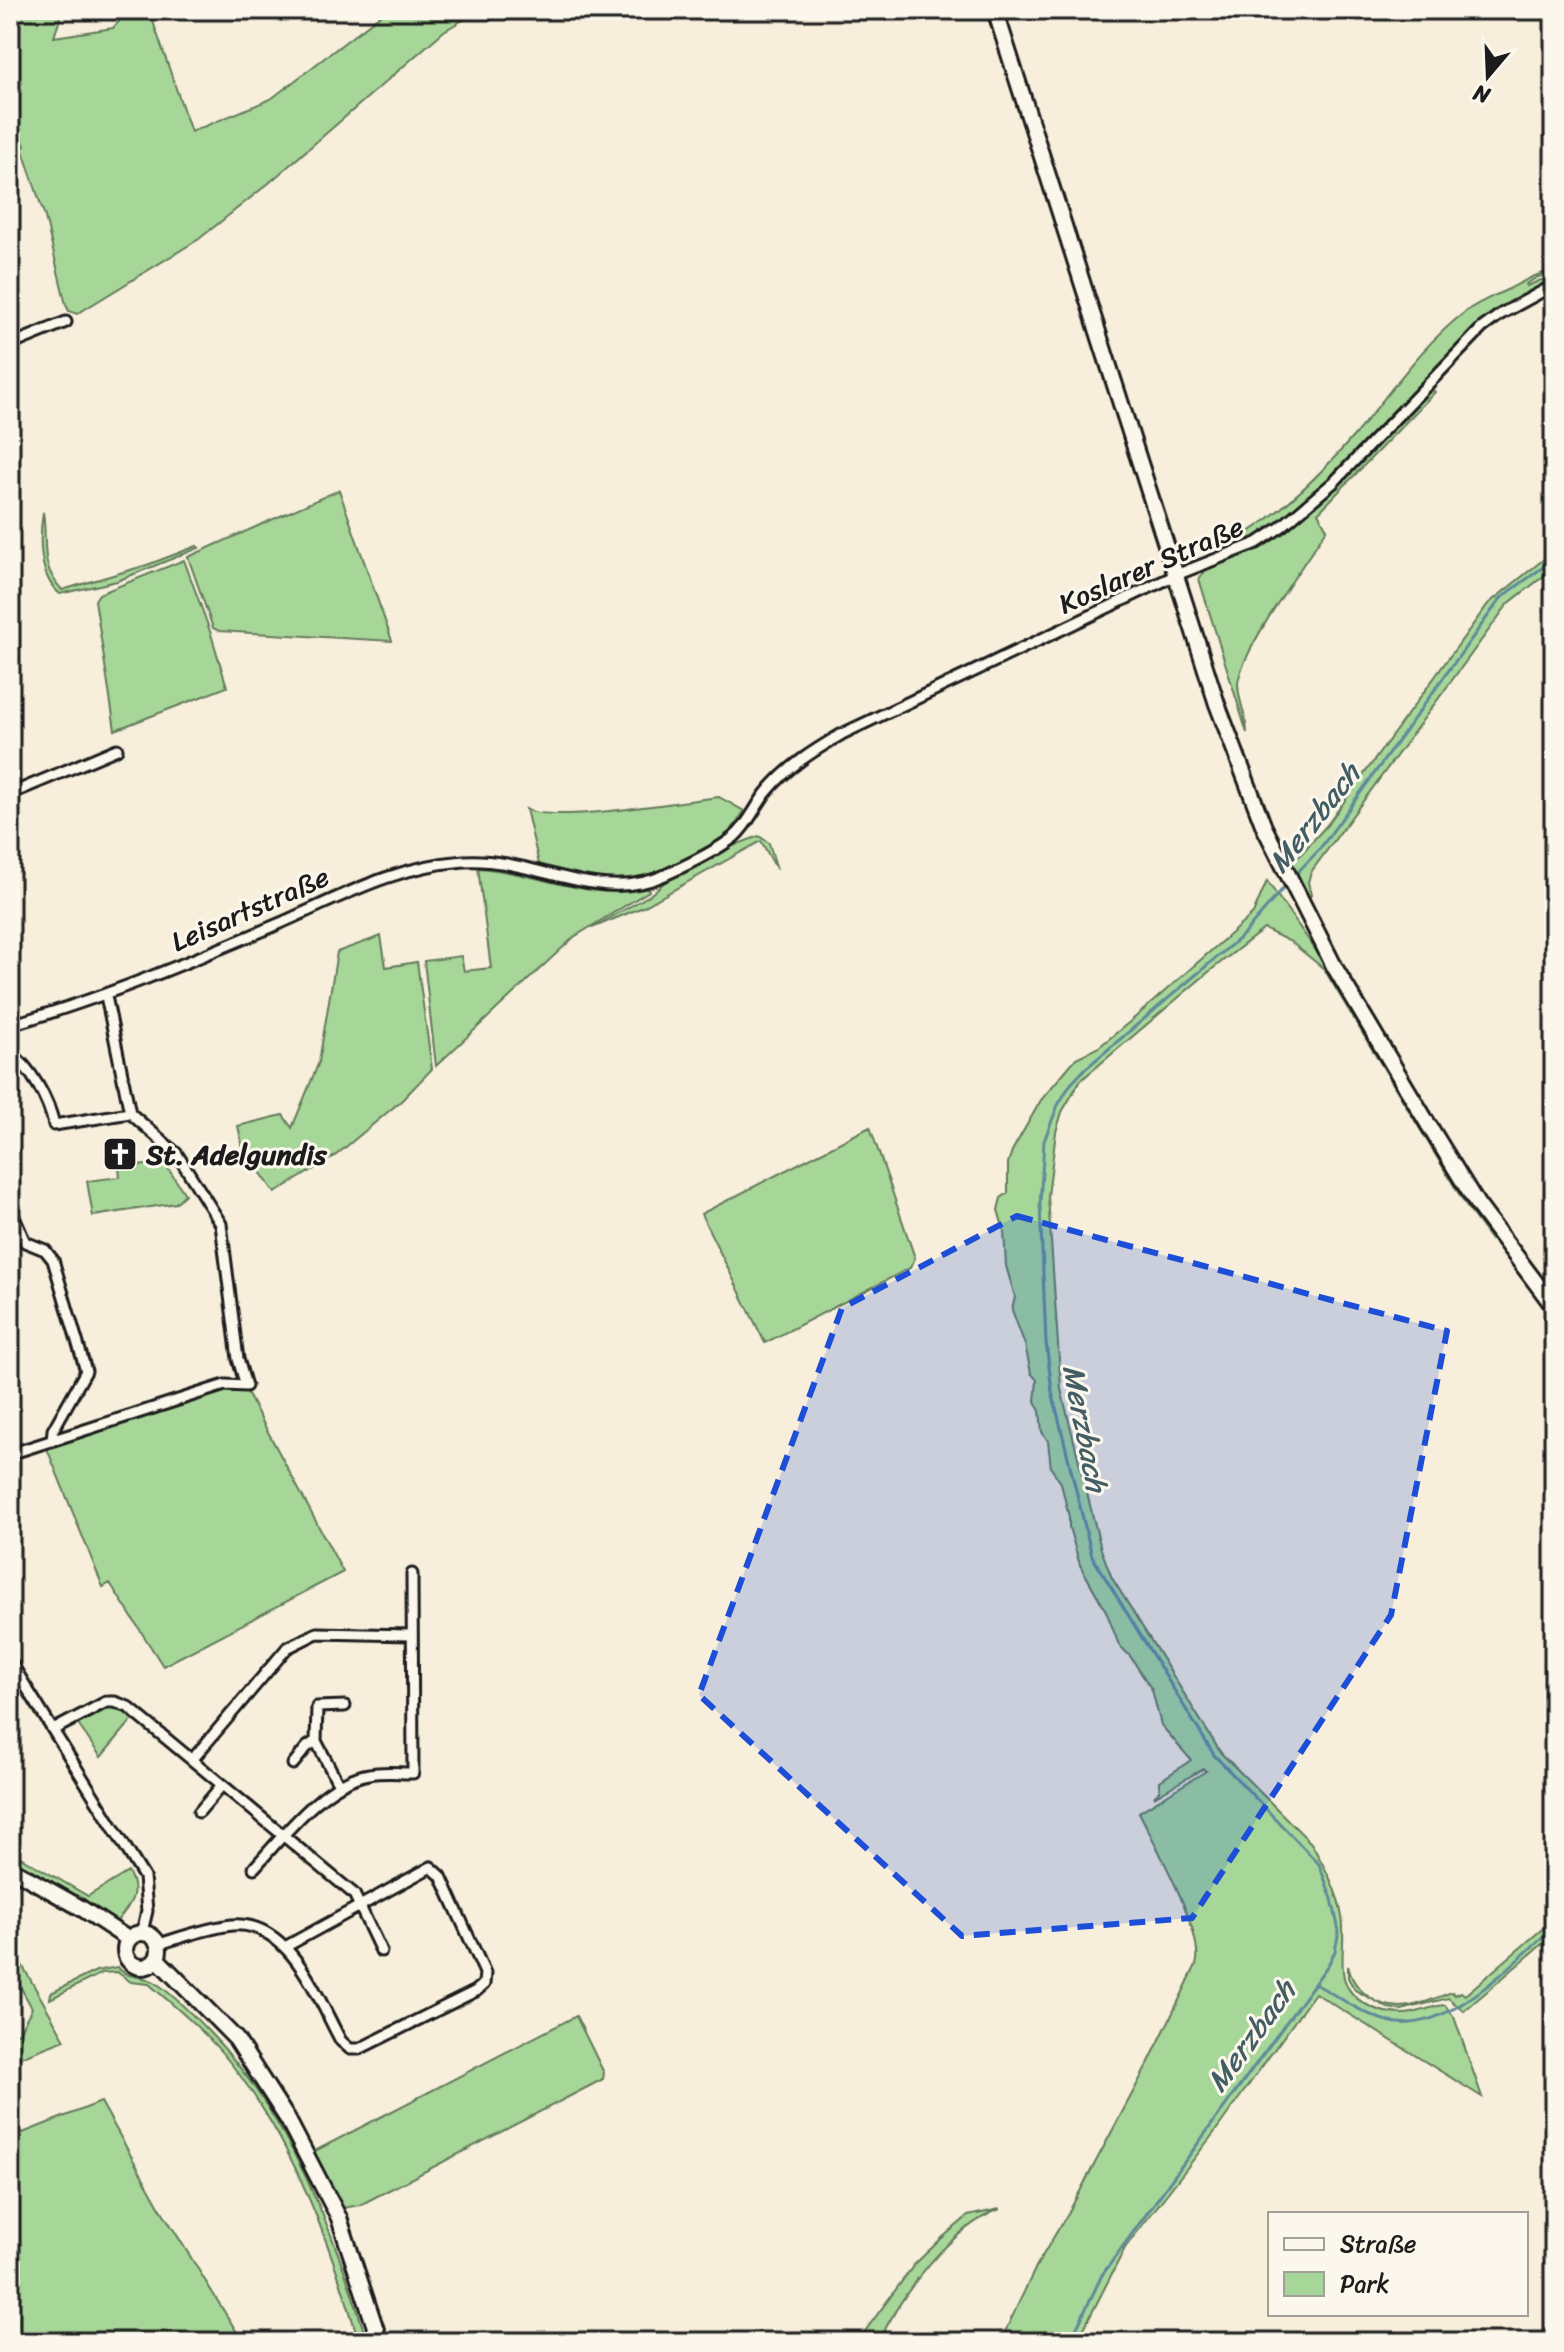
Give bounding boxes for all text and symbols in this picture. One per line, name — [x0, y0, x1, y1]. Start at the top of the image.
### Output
north arrow — [1448, 36, 1528, 116]
text: N — [1467, 73, 1496, 116]
street label: Koslarer Straße — [1050, 502, 1252, 628]
water label: Merzbach — [1253, 748, 1377, 885]
street label: Leisartstraße — [163, 852, 337, 966]
place label: St. Adelgundis — [145, 1130, 328, 1179]
church icon: St. Adelgundis — [101, 1135, 139, 1173]
water label: Merzbach — [1046, 1360, 1124, 1499]
water label: Merzbach — [1191, 1966, 1312, 2104]
legend — [1268, 2212, 1528, 2316]
text: Straße — [1340, 2223, 1416, 2265]
text: Park — [1340, 2263, 1389, 2305]

